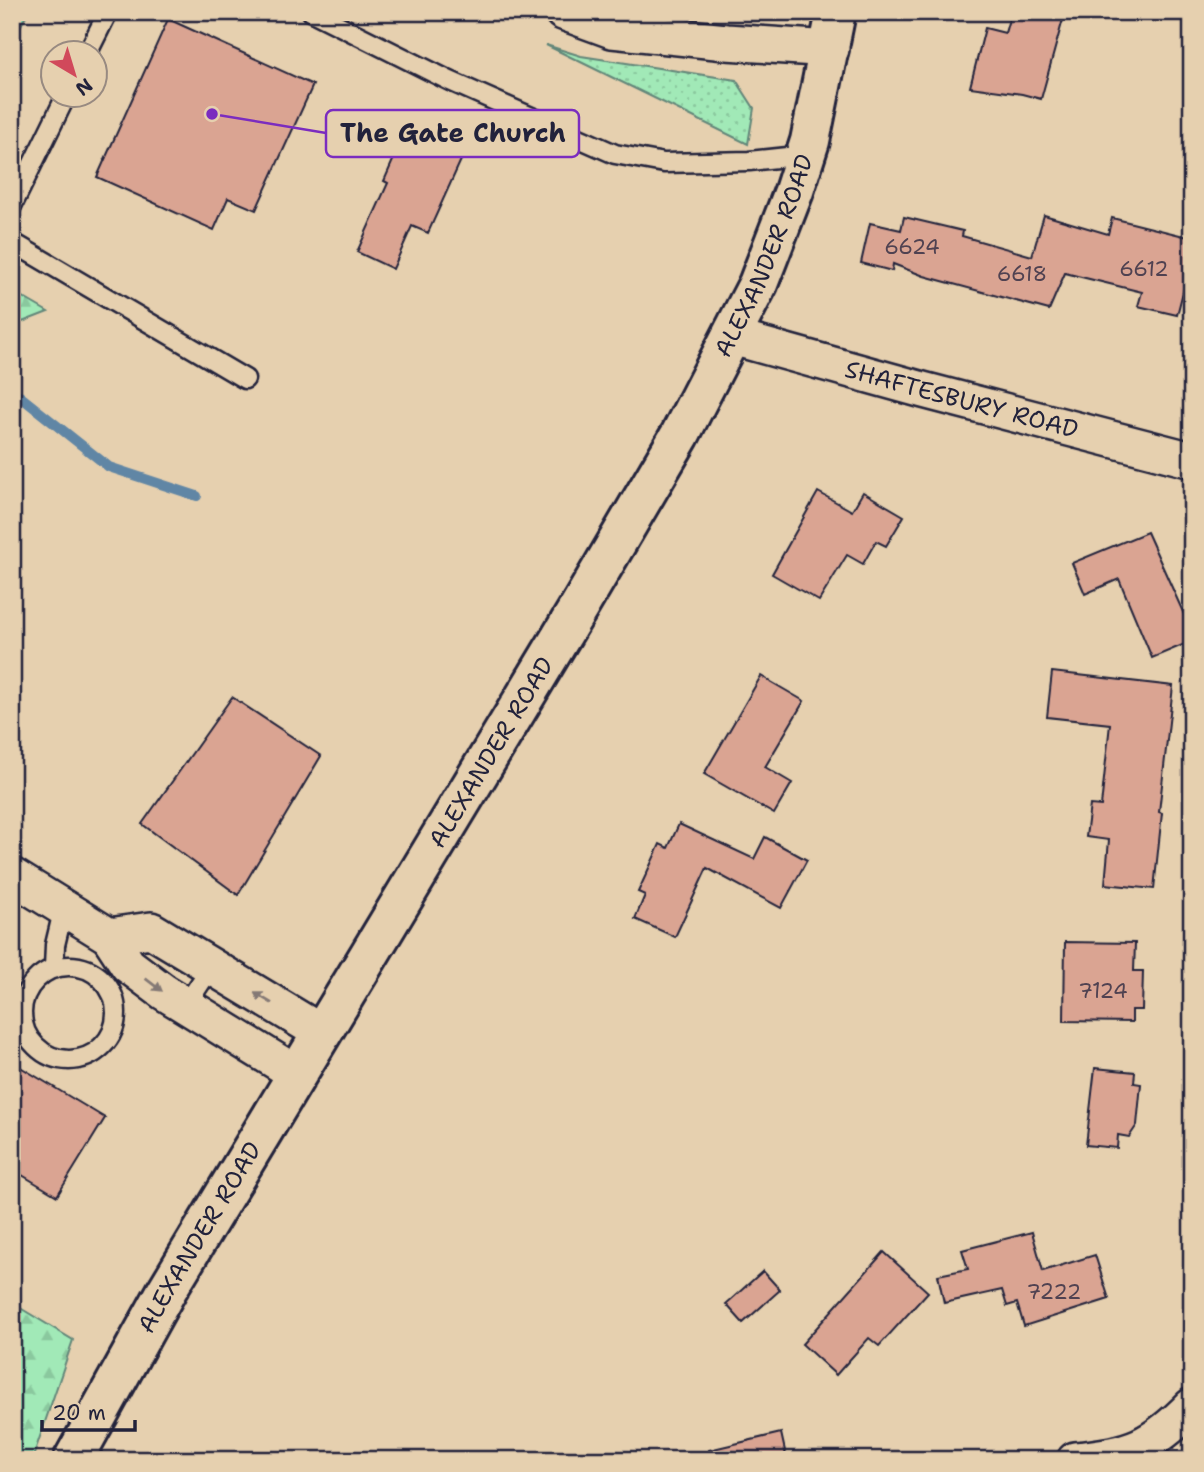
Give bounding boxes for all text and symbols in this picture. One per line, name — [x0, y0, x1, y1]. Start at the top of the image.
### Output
north arrow — [38, 38, 108, 108]
text: N — [71, 73, 98, 101]
callout: The Gate Church — [326, 110, 579, 157]
text: The Gate Church — [340, 115, 566, 150]
street label: ALEXANDER ROAD — [707, 150, 821, 363]
house number: 6624 — [884, 233, 940, 261]
house number: 6612 — [1119, 255, 1169, 283]
house number: 6618 — [997, 260, 1047, 288]
street label: SHAFTESBURY ROAD — [841, 353, 1082, 446]
street label: ALEXANDER ROAD — [421, 651, 561, 854]
one-way arrow — [145, 977, 163, 992]
house number: 7124 — [1078, 977, 1128, 1005]
one-way arrow — [254, 992, 273, 1004]
street label: ALEXANDER ROAD — [130, 1136, 269, 1339]
house number: 7222 — [1027, 1278, 1081, 1306]
scale bar — [42, 1388, 135, 1432]
text: 20 m — [52, 1399, 106, 1427]

